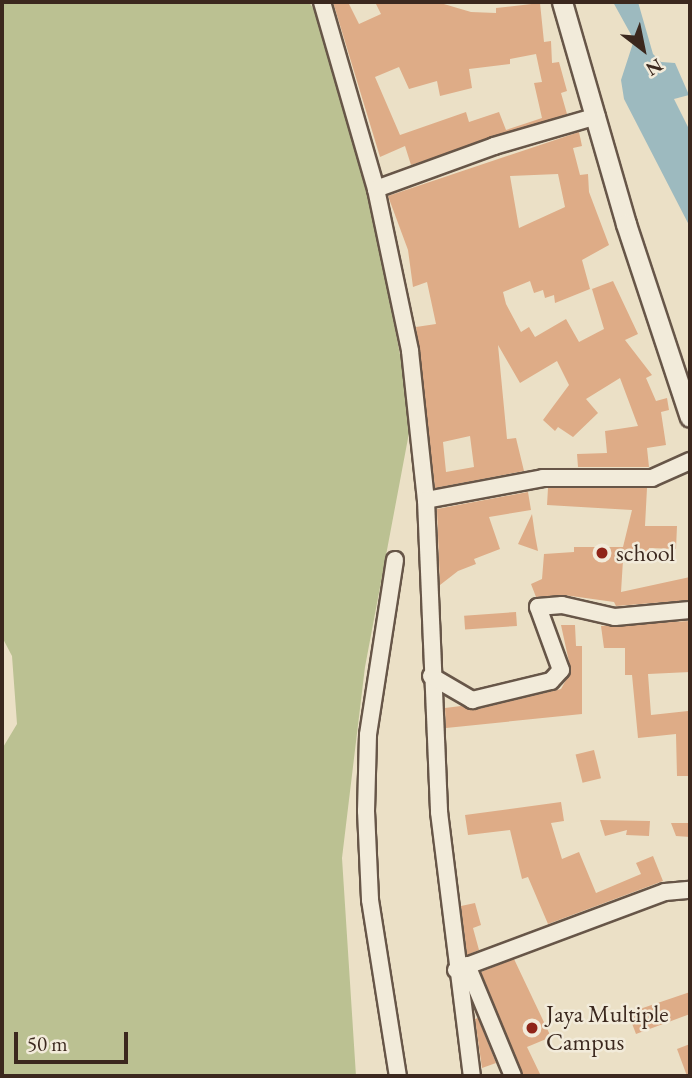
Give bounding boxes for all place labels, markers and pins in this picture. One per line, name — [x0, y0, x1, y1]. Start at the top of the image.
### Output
place label: school — [616, 539, 675, 567]
marker: school — [594, 545, 610, 561]
place label: Jaya Multiple Campus — [546, 1000, 669, 1056]
marker: Jaya Multiple Campus — [524, 1020, 540, 1036]

